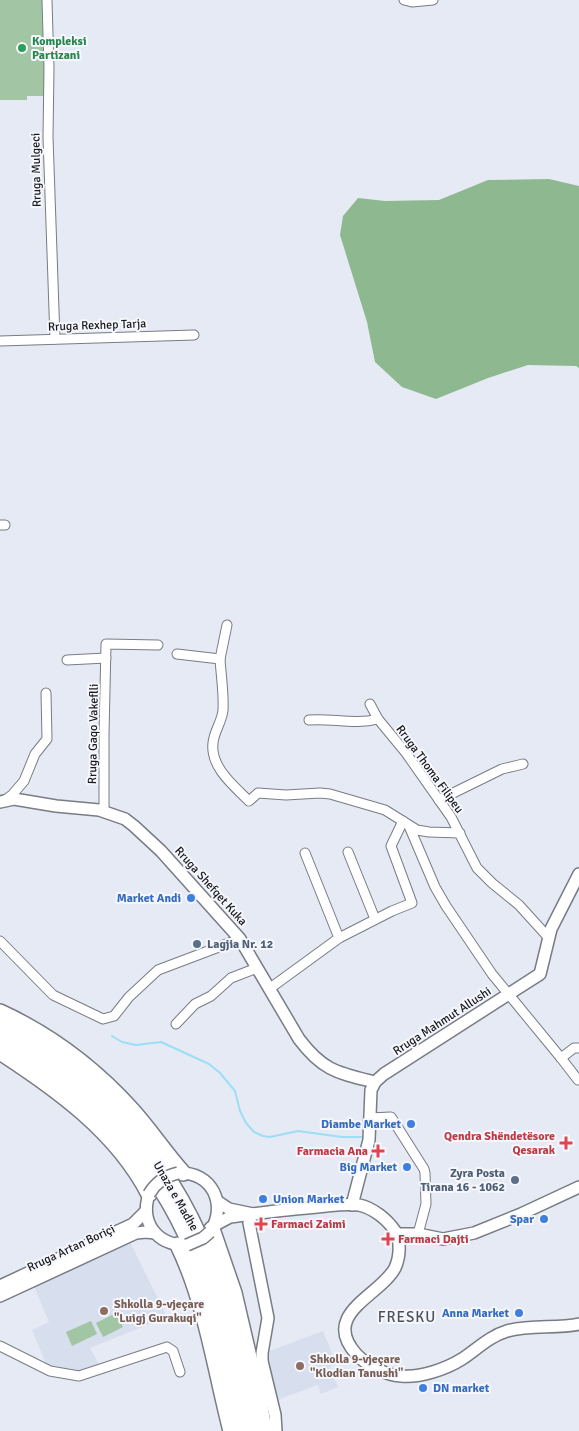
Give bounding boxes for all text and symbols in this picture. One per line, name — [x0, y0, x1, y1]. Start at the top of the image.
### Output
place label: Kompleksi Partizani — [32, 34, 87, 63]
marker: Kompleksi Partizani — [16, 42, 28, 54]
street label: Rruga Mulgeci — [28, 133, 45, 207]
street label: Rruga Rexhep Tarja — [48, 316, 147, 335]
street label: Rruga Gaqo Vakeflli — [85, 684, 102, 784]
street label: Rruga Thoma Filipeu — [393, 722, 467, 816]
street label: Rruga Shefqet Kuka — [171, 844, 250, 929]
place label: Market Andi — [117, 891, 181, 906]
marker: Market Andi — [185, 892, 197, 904]
place label: Lagjia Nr. 12 — [207, 937, 273, 952]
marker: Lagjia Nr. 12 — [191, 938, 203, 950]
street label: Rruga Mahmut Allushi — [390, 984, 494, 1059]
place label: Diambe Market — [321, 1117, 401, 1132]
marker: Diambe Market — [405, 1118, 417, 1130]
place label: Qendra Shëndetësore Qesarak — [444, 1129, 556, 1158]
marker: Qendra Shëndetësore Qesarak — [559, 1136, 573, 1150]
place label: Farmacia Ana — [297, 1144, 368, 1159]
marker: Farmacia Ana — [372, 1145, 384, 1157]
street label: Unaza e Madhe — [150, 1159, 202, 1234]
place label: Big Market — [340, 1160, 397, 1175]
marker: Big Market — [401, 1161, 413, 1173]
place label: Zyra Posta Tirana 16 - 1062 — [420, 1166, 505, 1195]
marker: Zyra Posta Tirana 16 - 1062 — [509, 1174, 521, 1186]
place label: Union Market — [273, 1192, 345, 1207]
marker: Union Market — [257, 1193, 269, 1205]
place label: Spar — [510, 1212, 534, 1227]
marker: Spar — [538, 1213, 550, 1225]
place label: Farmaci Zaimi — [271, 1217, 346, 1232]
marker: Farmaci Zaimi — [255, 1218, 267, 1230]
street label: Rruga Artan Boriçi — [25, 1222, 117, 1275]
place label: Farmaci Dajti — [398, 1232, 468, 1247]
marker: Farmaci Dajti — [382, 1233, 394, 1245]
place label: Shkolla 9-vjeçare "Luigj Gurakuqi" — [114, 1297, 204, 1326]
marker: Shkolla 9-vjeçare "Luigj Gurakuqi" — [98, 1305, 110, 1317]
place label: Anna Market — [442, 1306, 509, 1321]
marker: Anna Market — [513, 1307, 525, 1319]
district label: FRESKU — [378, 1308, 436, 1326]
place label: Shkolla 9-vjeçare "Klodian Tanushi" — [310, 1352, 403, 1381]
marker: Shkolla 9-vjeçare "Klodian Tanushi" — [294, 1360, 306, 1372]
place label: DN market — [433, 1381, 490, 1396]
marker: DN market — [417, 1382, 429, 1394]

